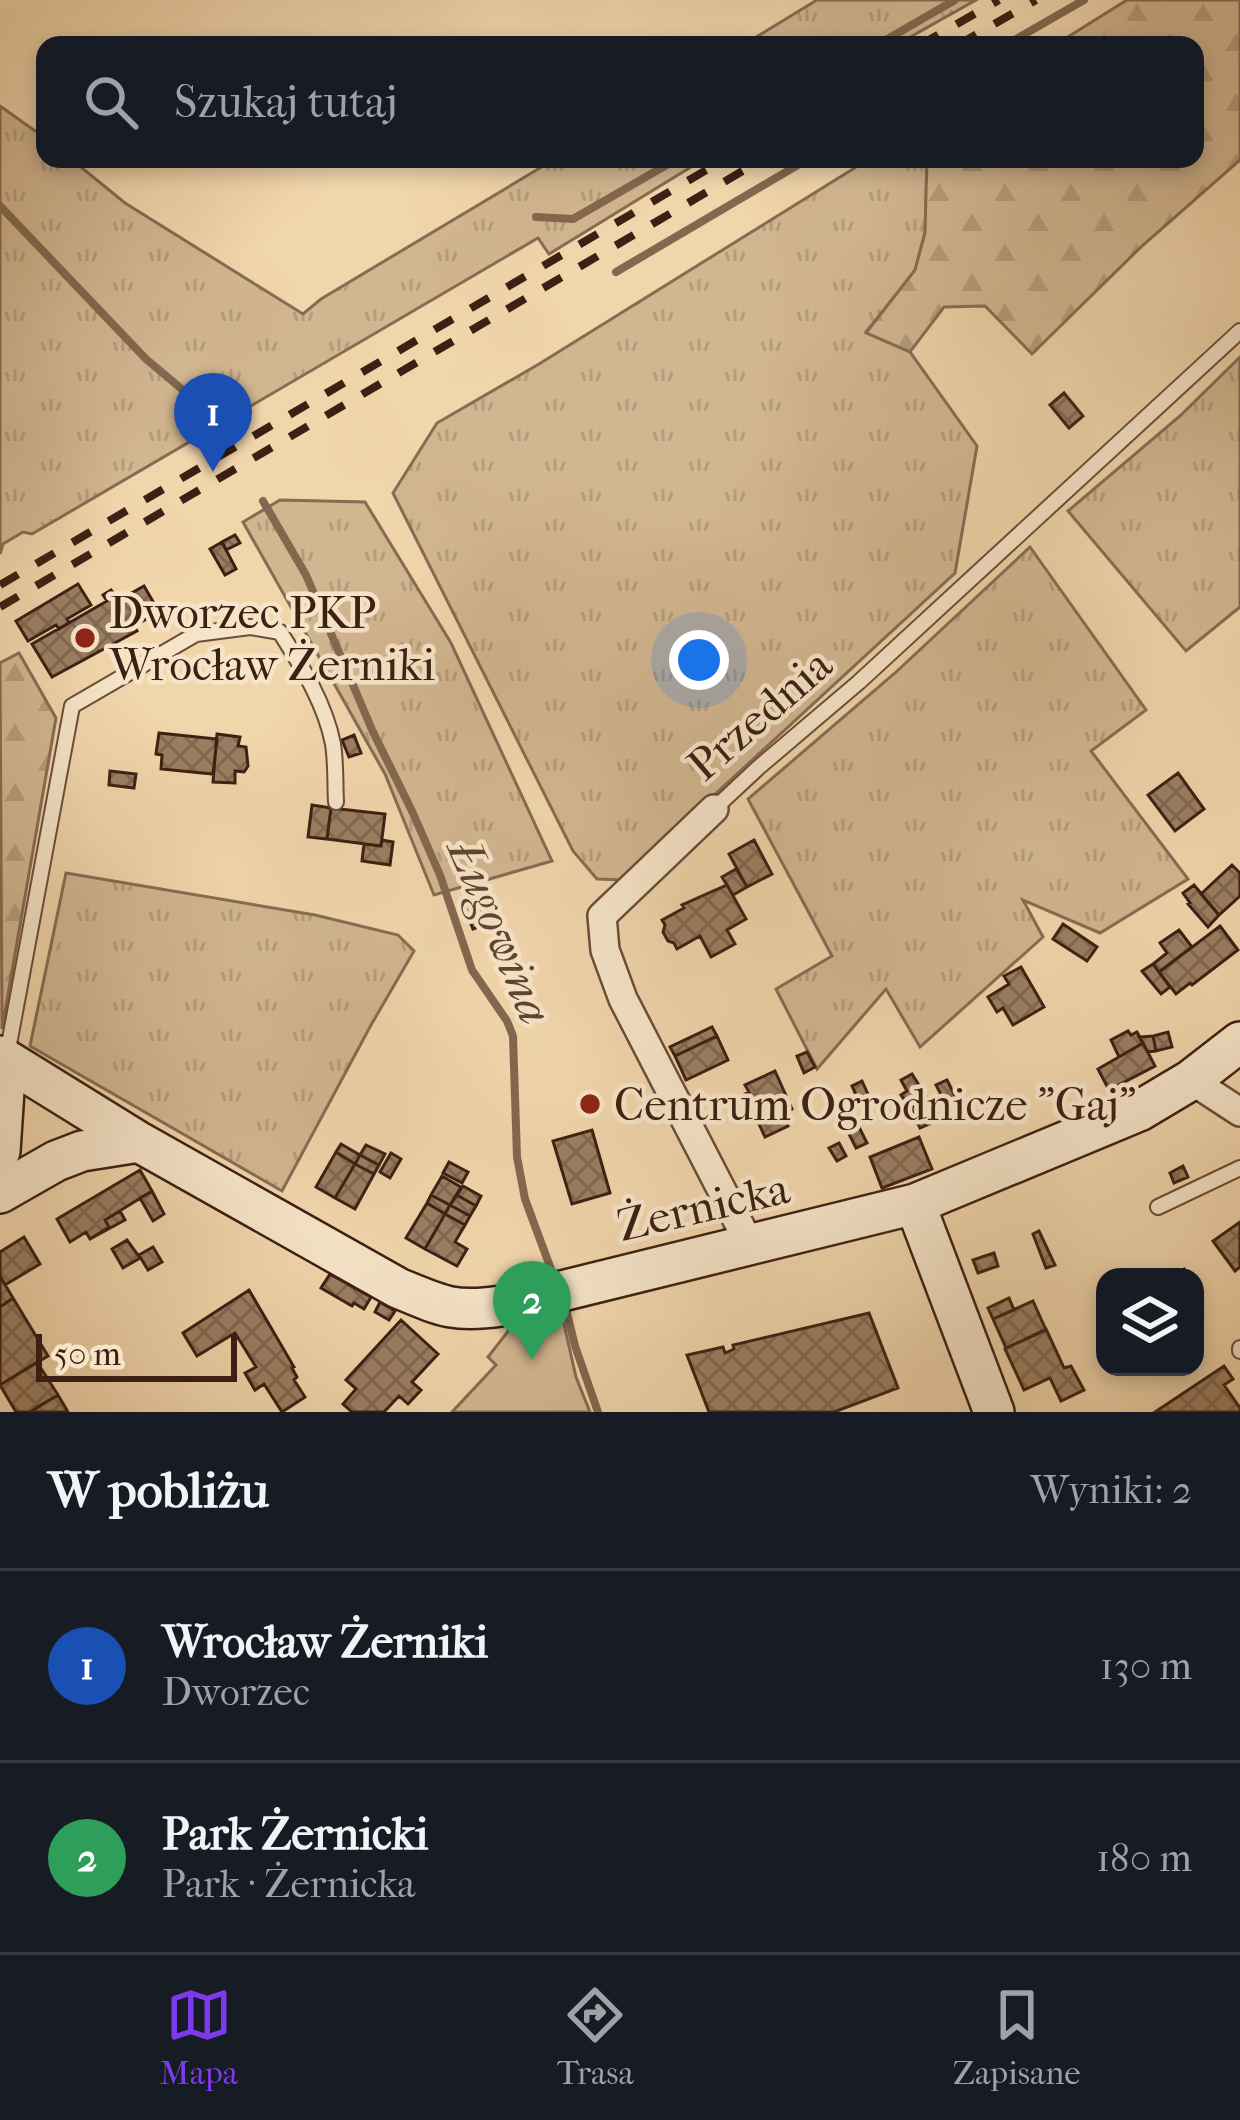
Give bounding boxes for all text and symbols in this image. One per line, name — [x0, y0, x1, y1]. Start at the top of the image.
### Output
search box — [36, 36, 1204, 168]
icon: search — [78, 69, 144, 135]
text: Szukaj tutaj — [174, 76, 397, 129]
pin: 1 — [174, 373, 252, 472]
place label: Dworzec PKP Wrocław Żerniki — [108, 587, 435, 692]
marker: Dworzec PKP Wrocław Żerniki — [72, 625, 98, 651]
your location — [669, 630, 729, 690]
street label: Przednia — [677, 638, 844, 792]
water label: Ługowina — [435, 828, 564, 1032]
place label: Centrum Ogrodnicze "Gaj" — [614, 1079, 1136, 1132]
marker: Centrum Ogrodnicze "Gaj" — [577, 1091, 603, 1117]
street label: Żernicka — [612, 1161, 795, 1253]
pin: 2 — [493, 1261, 571, 1360]
map controls — [1096, 1268, 1204, 1376]
button: layers — [1096, 1268, 1204, 1376]
scale bar — [36, 1328, 237, 1381]
text: 50 m — [54, 1335, 121, 1374]
text: W pobliżu — [48, 1460, 269, 1520]
text: Wyniki: 2 — [1030, 1467, 1192, 1513]
text: Wrocław Żerniki — [162, 1616, 488, 1669]
text: 1 — [80, 1643, 94, 1689]
text: 130 m — [1100, 1643, 1192, 1689]
text: Dworzec — [162, 1669, 310, 1715]
text: Park Żernicki — [162, 1808, 428, 1861]
text: 2 — [77, 1835, 97, 1881]
text: 180 m — [1096, 1835, 1192, 1881]
text: Park · Żernicka — [162, 1861, 415, 1907]
tab: Mapa — [159, 1982, 238, 2093]
tab: Trasa — [557, 1982, 634, 2093]
tab: Zapisane — [953, 1982, 1081, 2093]

